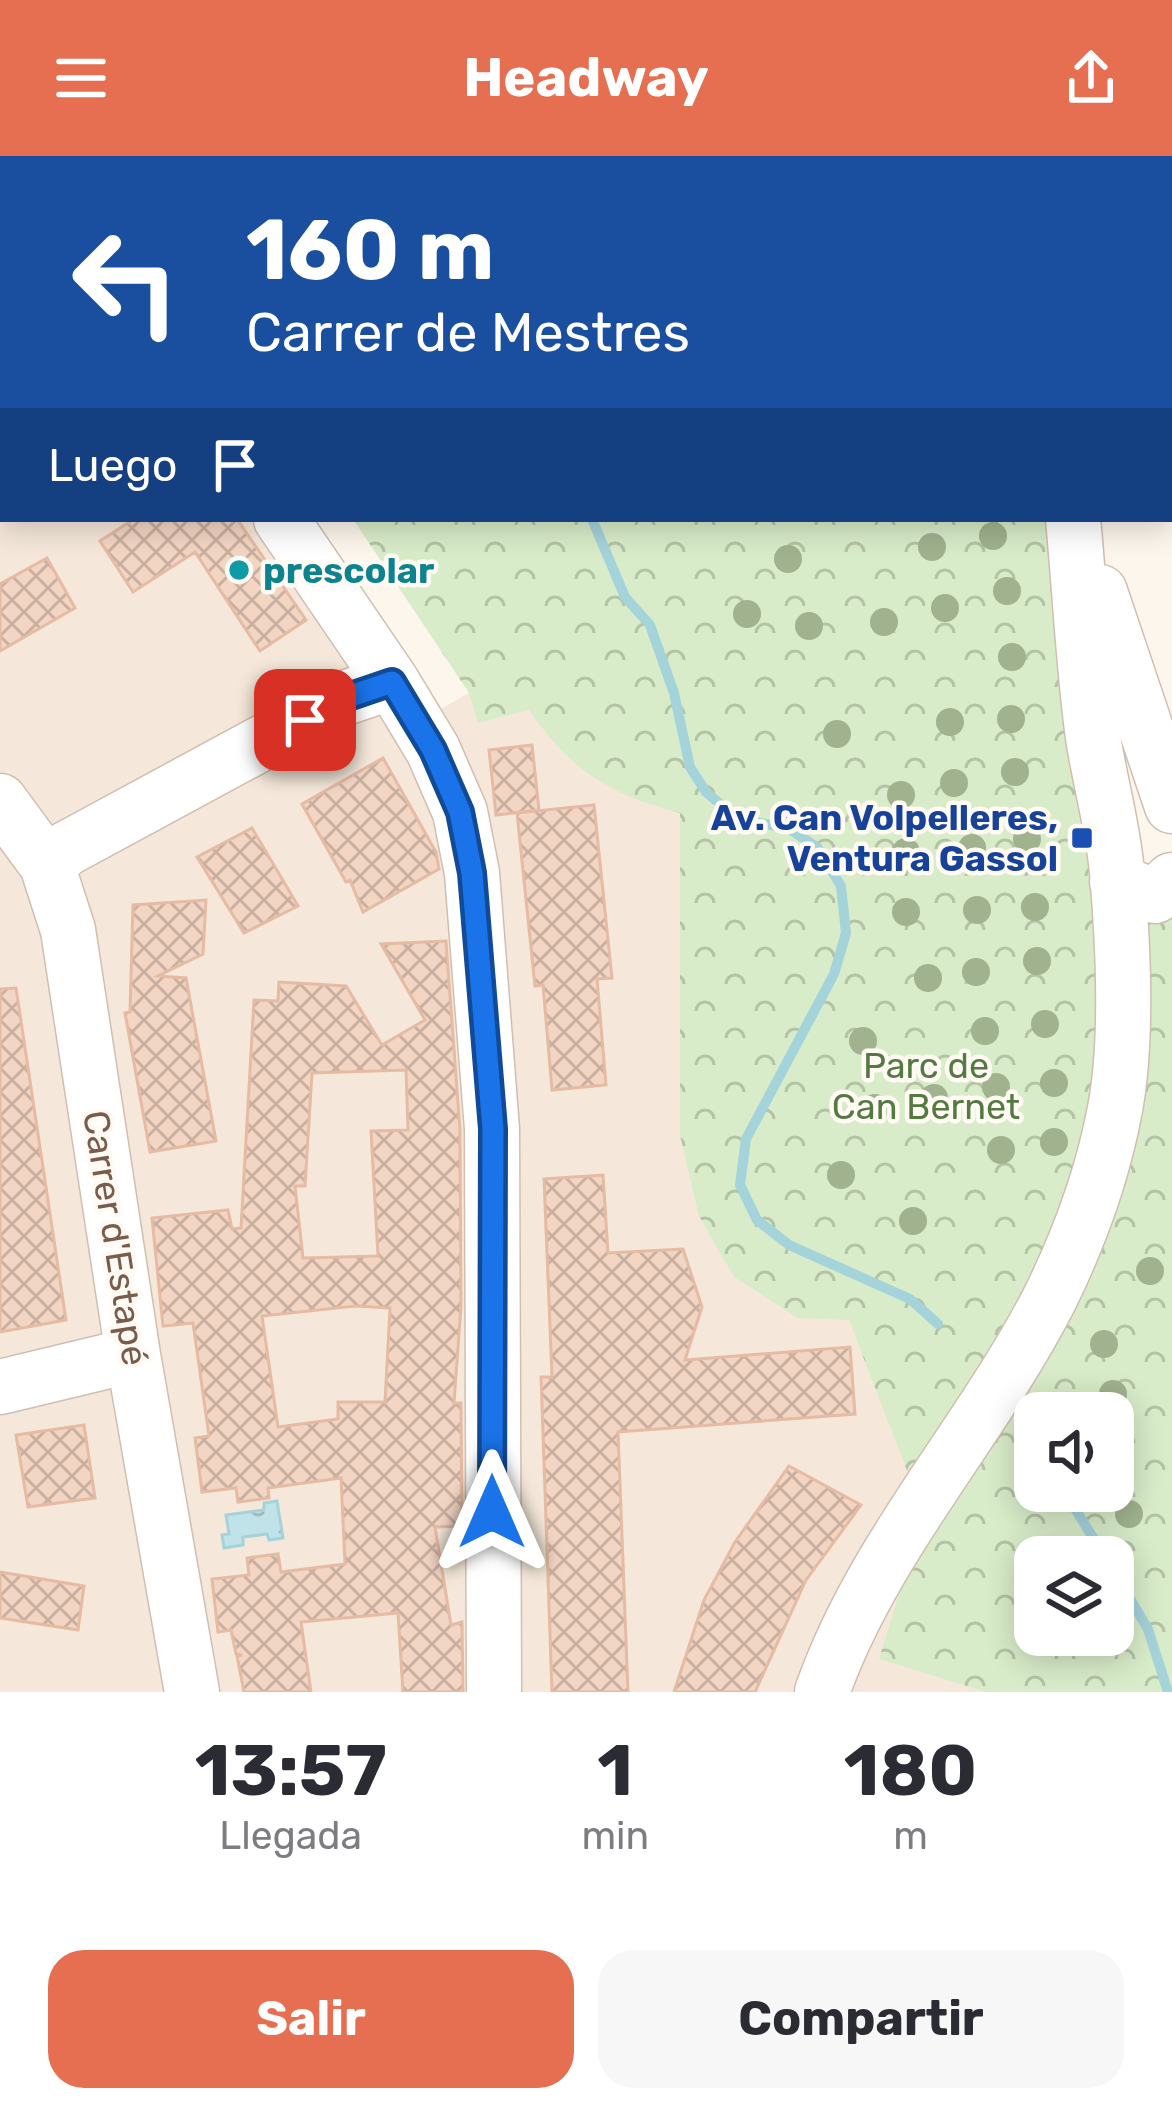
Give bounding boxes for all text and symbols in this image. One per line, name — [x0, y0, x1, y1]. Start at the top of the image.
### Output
icon: menu — [48, 45, 114, 111]
icon: share — [1058, 45, 1124, 111]
text: Headway — [463, 46, 709, 110]
text: 160 m — [246, 200, 494, 300]
icon: left — [48, 204, 204, 360]
text: Carrer de Mestres — [246, 301, 690, 365]
icon: arrive — [202, 432, 268, 498]
text: Luego — [48, 439, 178, 492]
place label: prescolar — [263, 549, 434, 592]
marker: prescolar — [226, 557, 252, 583]
pin — [254, 669, 356, 771]
icon: arrive — [272, 687, 338, 753]
place label: Av. Can Volpelleres, Ventura Gassol — [711, 796, 1058, 880]
marker: Av. Can Volpelleres, Ventura Gassol — [1069, 825, 1095, 851]
park label: Parc de Can Bernet — [832, 1044, 1020, 1128]
street label: Carrer d'Estapé — [74, 1107, 157, 1369]
map controls — [1014, 1392, 1134, 1656]
button: sound — [1014, 1392, 1134, 1512]
position arrow — [429, 1449, 555, 1575]
button: layers — [1014, 1536, 1134, 1656]
text: 13:57 — [195, 1728, 387, 1813]
text: 1 — [597, 1728, 633, 1813]
text: 180 — [844, 1728, 977, 1813]
text: Llegada — [219, 1813, 362, 1859]
text: min — [581, 1813, 649, 1859]
text: m — [893, 1813, 928, 1859]
button: Salir — [48, 1950, 574, 2088]
button: Compartir — [598, 1950, 1124, 2088]

